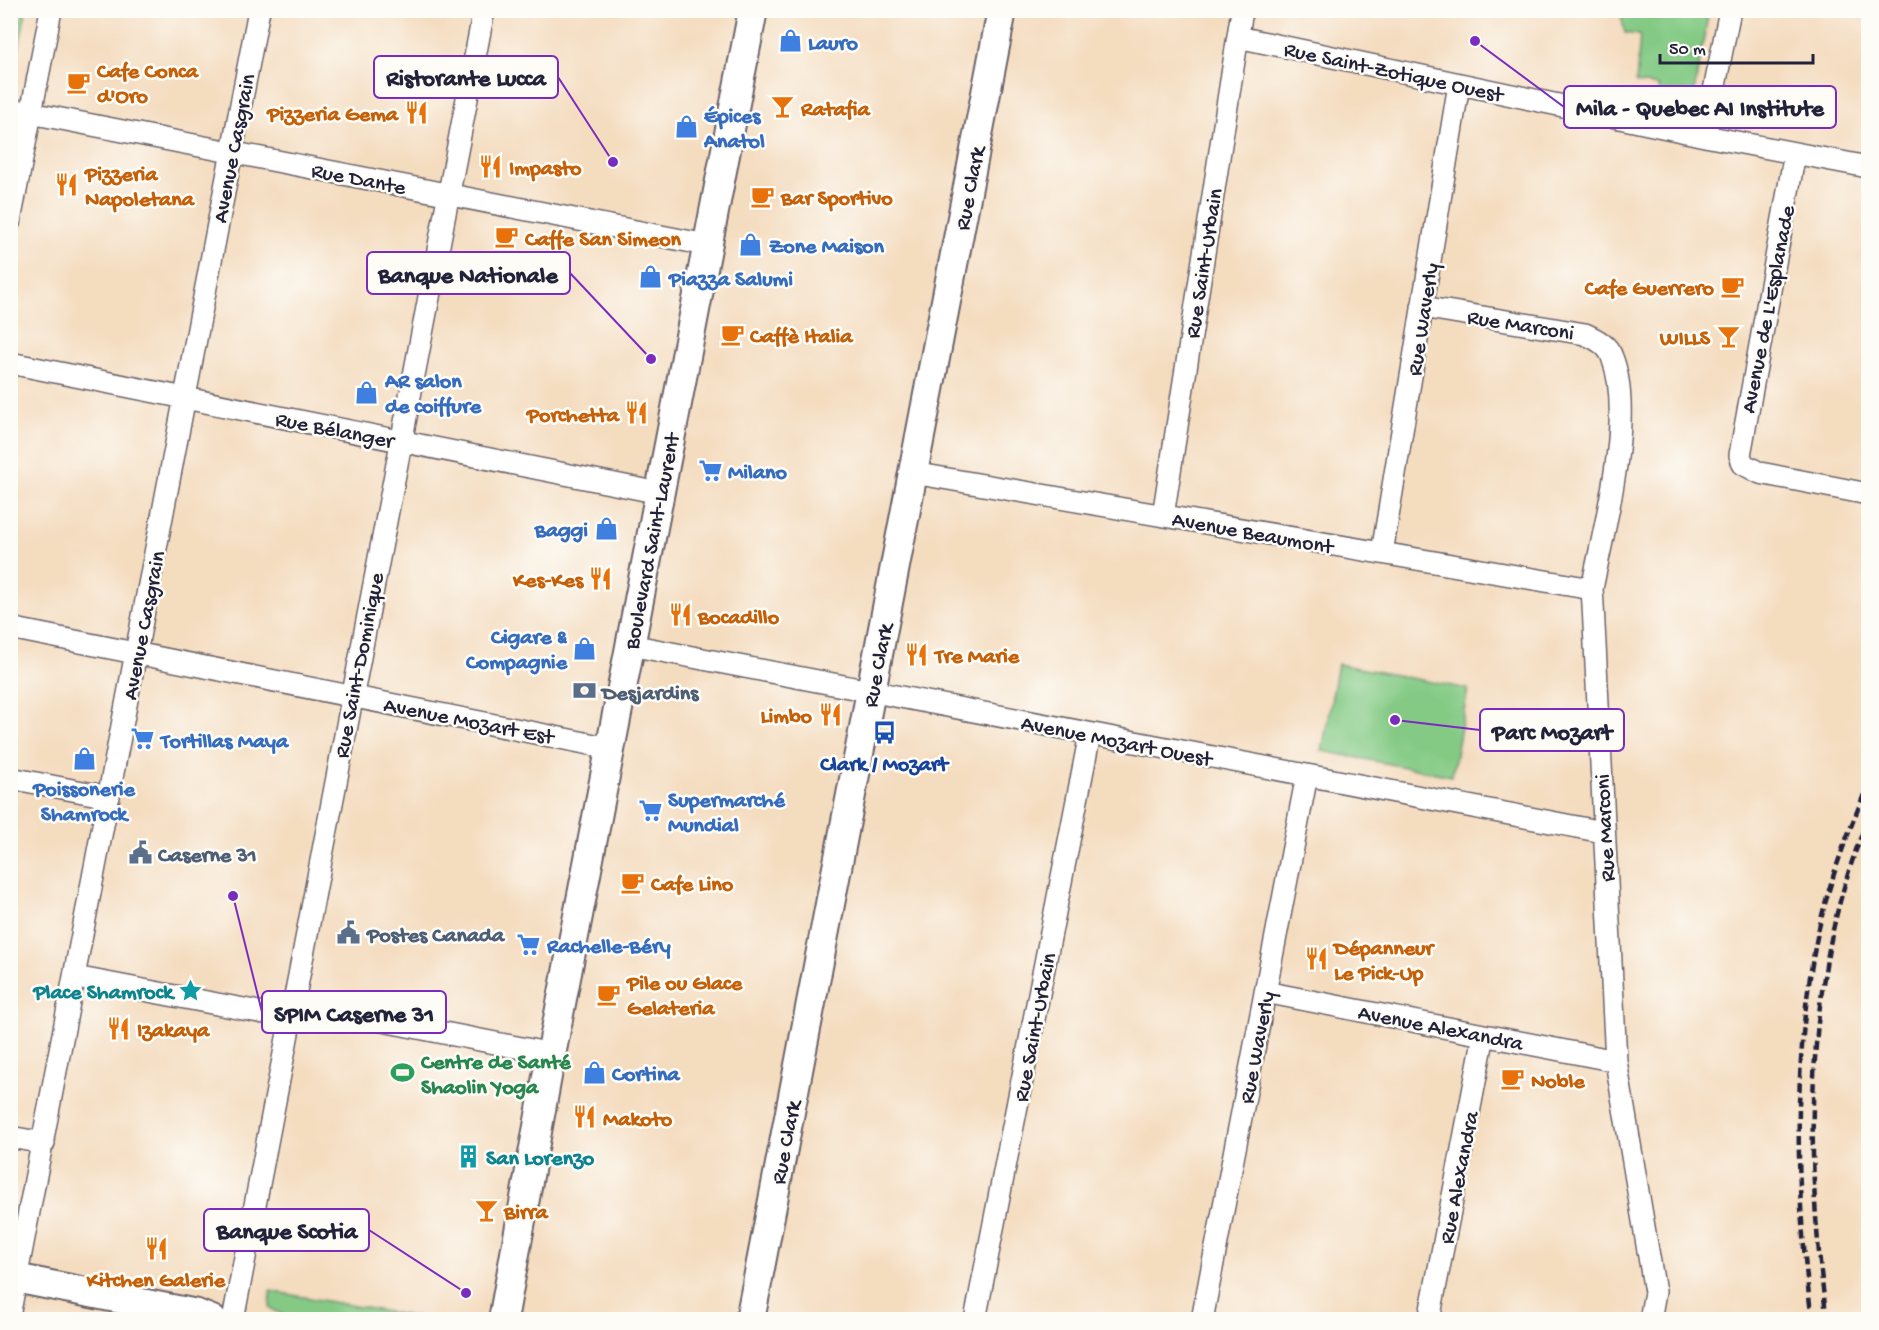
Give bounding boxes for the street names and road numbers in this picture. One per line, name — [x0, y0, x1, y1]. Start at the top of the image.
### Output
street label: Rue Saint-Zotique Ouest — [1281, 38, 1507, 110]
street label: Avenue Casgrain — [209, 71, 263, 226]
street label: Rue Clark — [951, 142, 993, 233]
street label: Rue Dante — [309, 159, 408, 203]
street label: Rue Saint-Urbain — [1181, 186, 1231, 340]
street label: Avenue de L'Esplanade — [1737, 203, 1803, 416]
street label: Rue Waverly — [1403, 261, 1447, 378]
street label: Rue Marconi — [1465, 306, 1576, 348]
street label: Rue Bélanger — [273, 408, 398, 457]
street label: Boulevard Saint-Laurent — [620, 429, 688, 653]
street label: Avenue Beaumont — [1170, 508, 1337, 562]
street label: Avenue Casgrain — [119, 548, 173, 703]
street label: Rue Saint-Dominique — [330, 570, 392, 761]
street label: Rue Clark — [859, 619, 901, 710]
street label: Avenue Mozart Est — [381, 694, 557, 753]
street label: Avenue Mozart Ouest — [1019, 712, 1216, 775]
street label: Rue Marconi — [1591, 773, 1623, 882]
street label: Rue Saint-Urbain — [1010, 950, 1064, 1105]
street label: Rue Waverly — [1235, 989, 1283, 1106]
street label: Avenue Alexandra — [1355, 1001, 1526, 1059]
street label: Rue Clark — [767, 1096, 809, 1187]
street label: Rue Alexandra — [1435, 1108, 1487, 1246]

